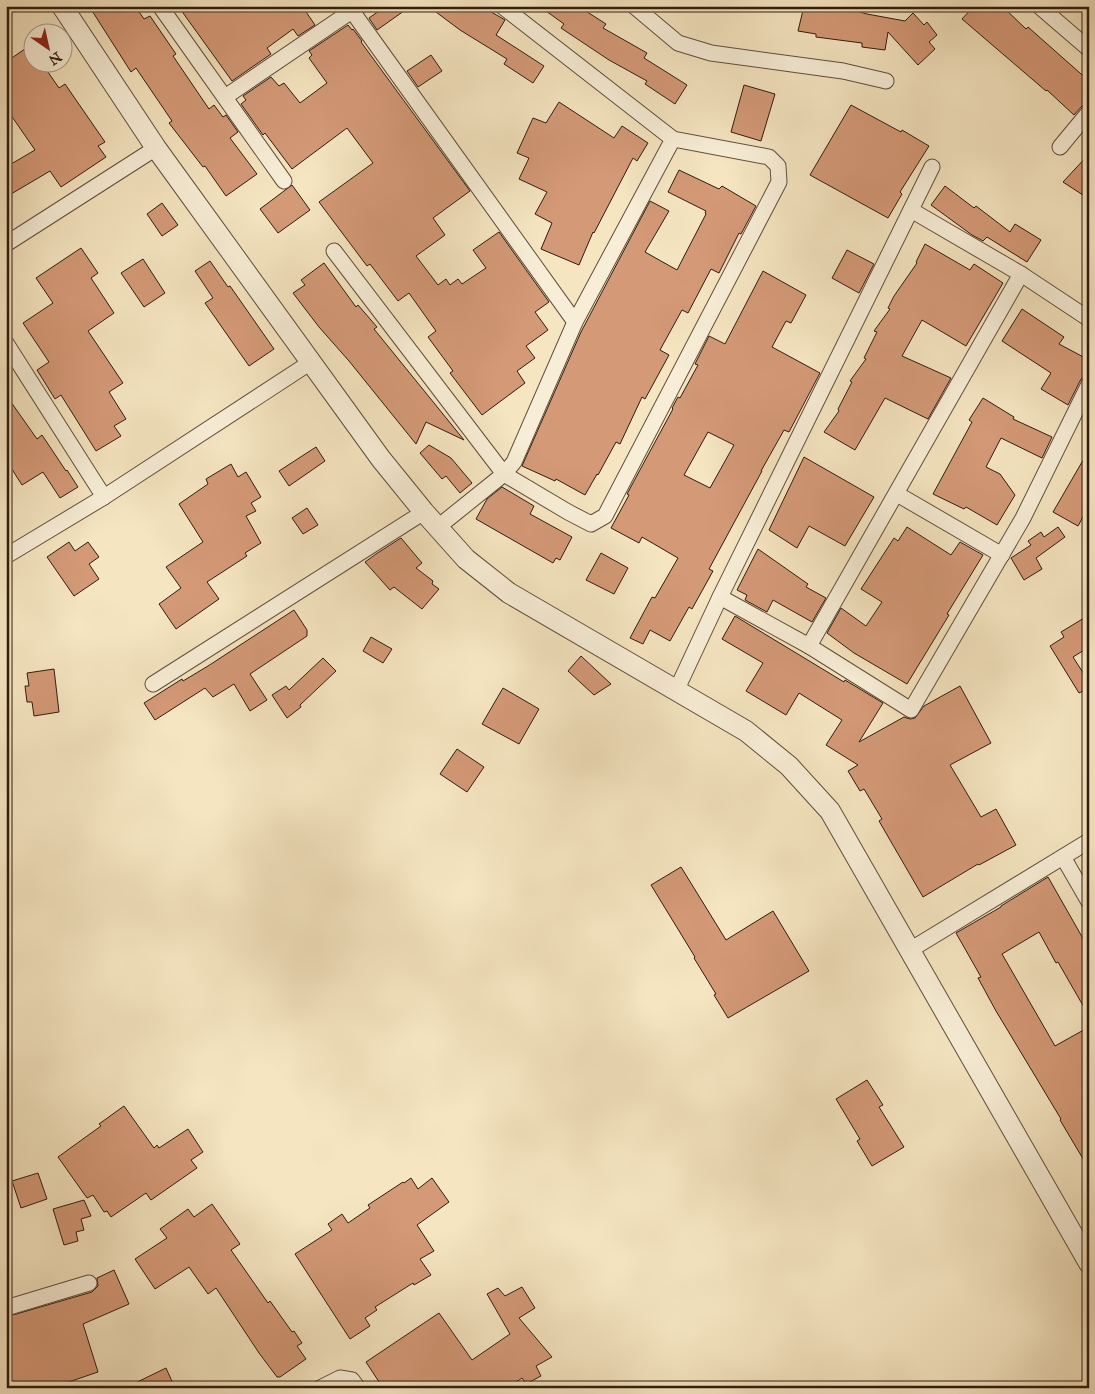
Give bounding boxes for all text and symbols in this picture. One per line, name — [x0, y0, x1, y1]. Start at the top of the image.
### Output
north arrow — [22, 22, 72, 72]
text: N — [45, 48, 65, 69]

